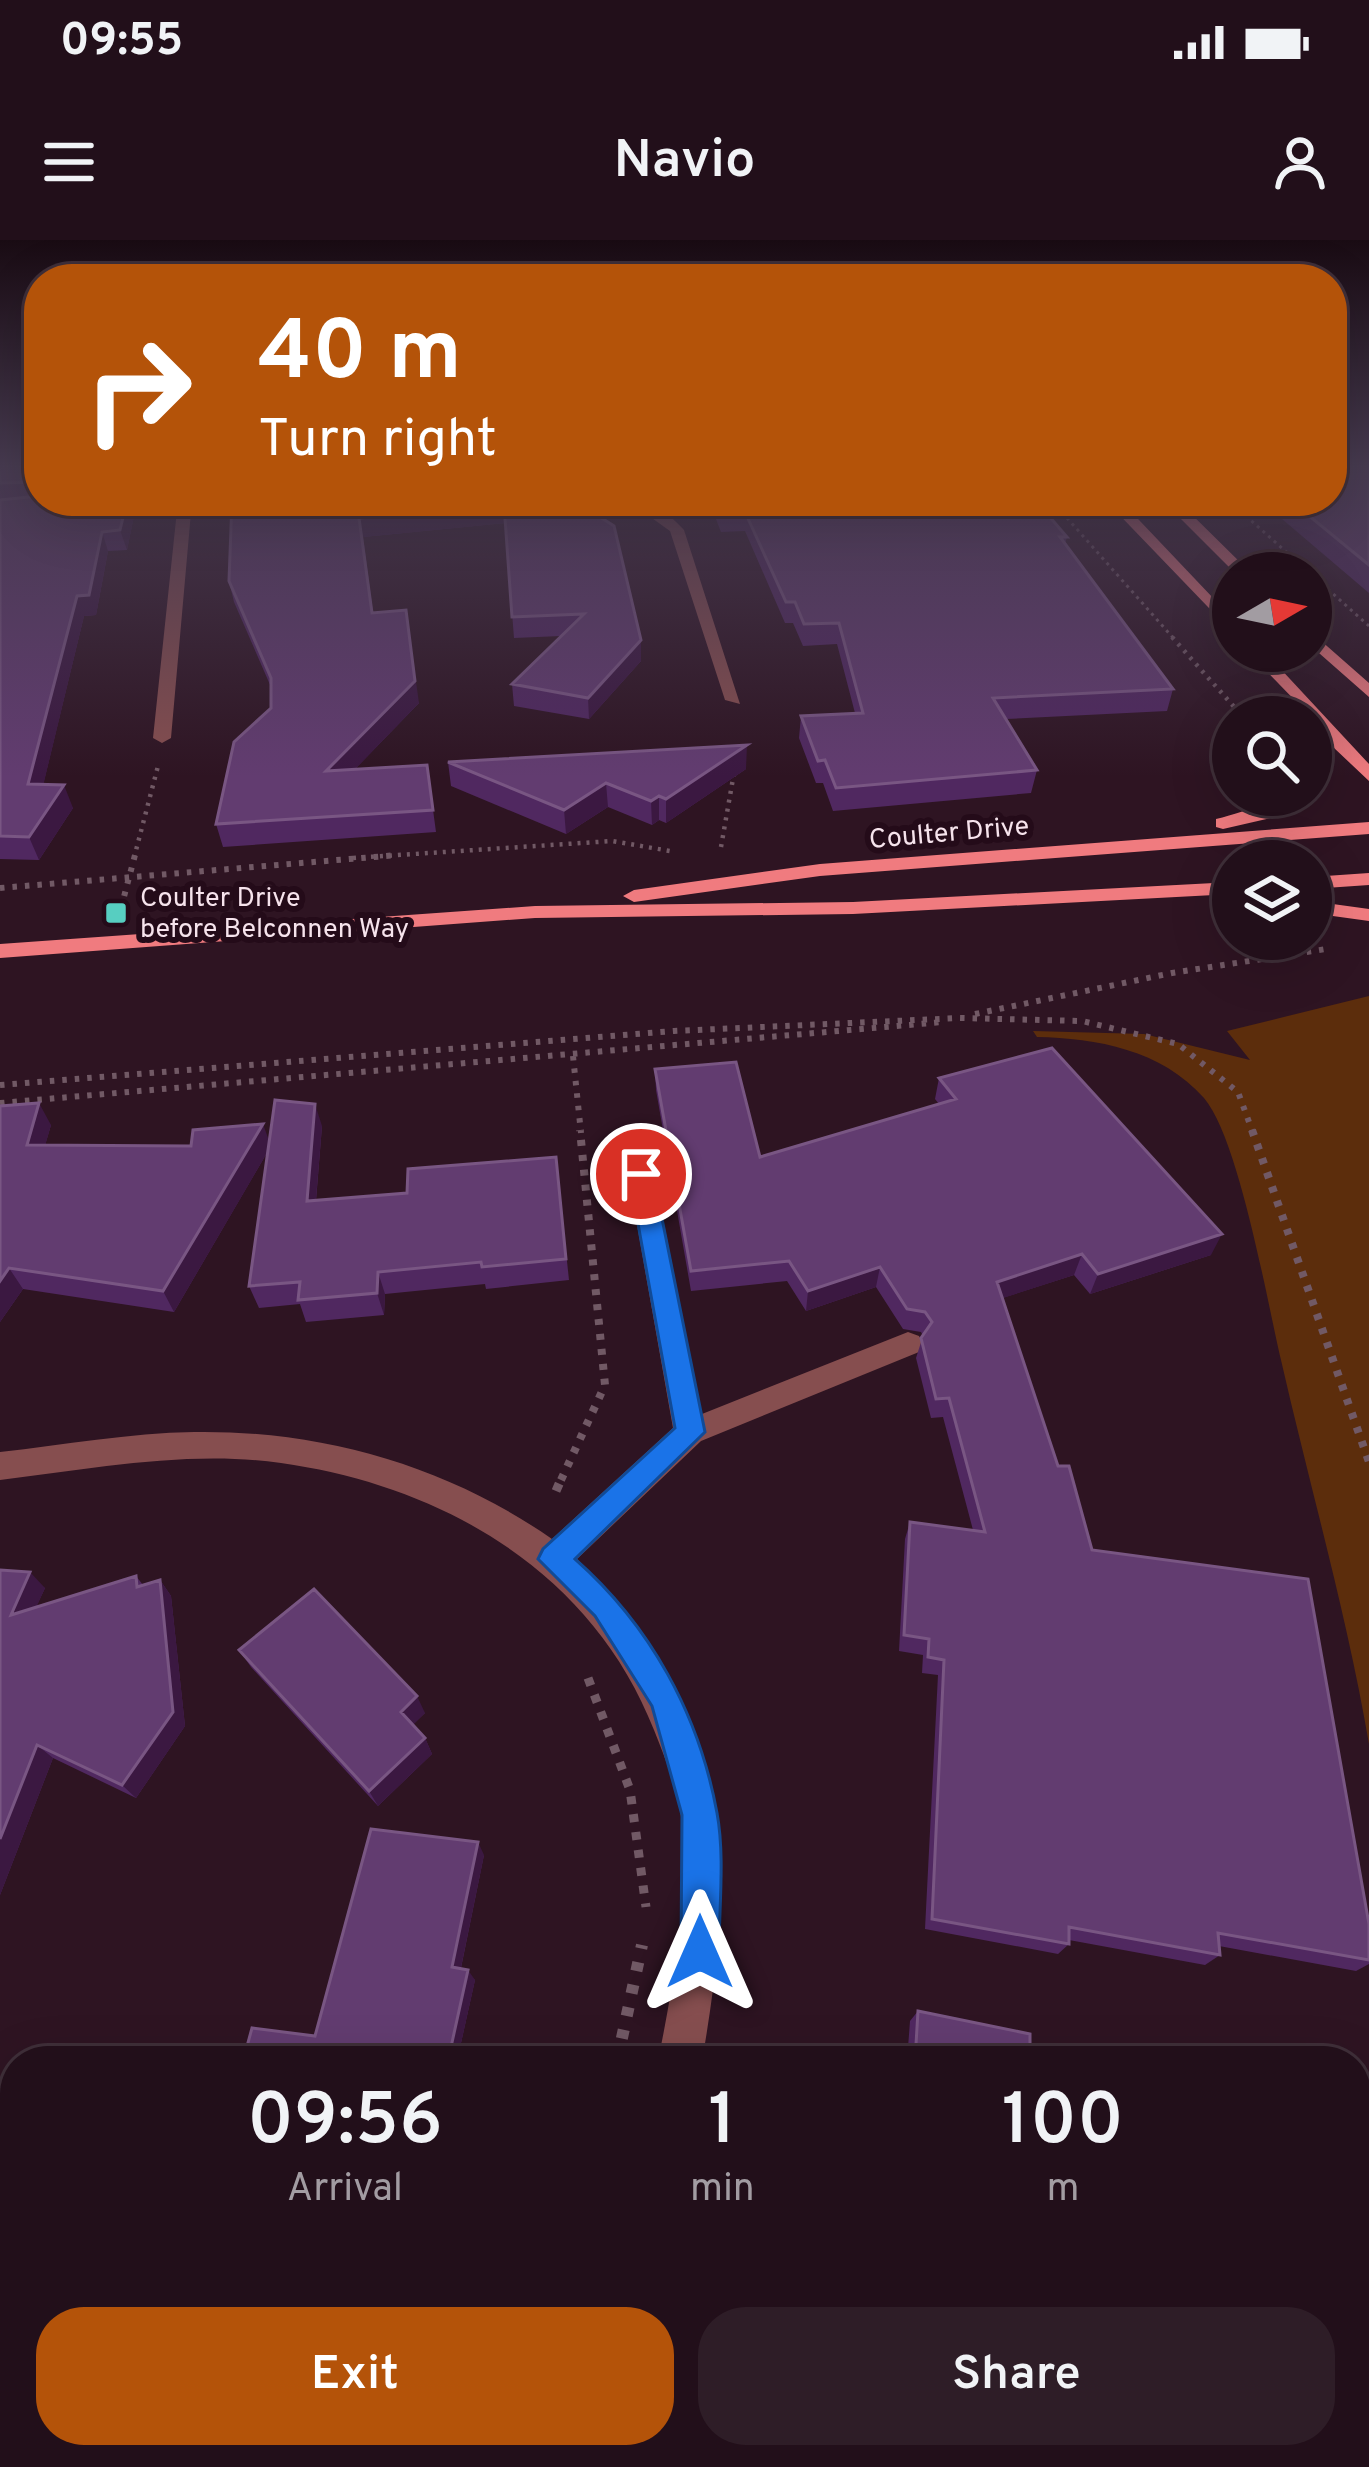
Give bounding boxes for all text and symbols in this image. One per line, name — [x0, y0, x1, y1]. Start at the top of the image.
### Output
text: 09:55 — [60, 14, 183, 71]
text: Navio — [614, 128, 755, 197]
icon: menu — [36, 129, 102, 195]
icon: person — [1267, 129, 1333, 195]
text: 40 m — [258, 303, 462, 409]
icon: right — [60, 312, 216, 468]
text: Turn right — [258, 407, 497, 476]
north arrow — [1212, 552, 1332, 672]
map controls — [1212, 552, 1332, 960]
button: search — [1212, 696, 1332, 816]
street label: Coulter Drive — [868, 810, 1031, 858]
button: layers — [1212, 840, 1332, 960]
place label: Coulter Drive before Belconnen Way — [140, 882, 409, 947]
marker: Coulter Drive before Belconnen Way — [103, 900, 129, 926]
pin — [590, 1123, 692, 1225]
icon: arrive — [608, 1141, 674, 1207]
position arrow — [637, 1889, 763, 2015]
text: 09:56 — [247, 2078, 443, 2170]
text: 1 — [708, 2078, 736, 2170]
text: 100 — [1002, 2078, 1124, 2170]
text: Arrival — [287, 2166, 403, 2215]
text: min — [690, 2166, 755, 2215]
text: m — [1046, 2166, 1079, 2215]
button: Exit — [36, 2307, 674, 2445]
button: Share — [698, 2307, 1335, 2445]

